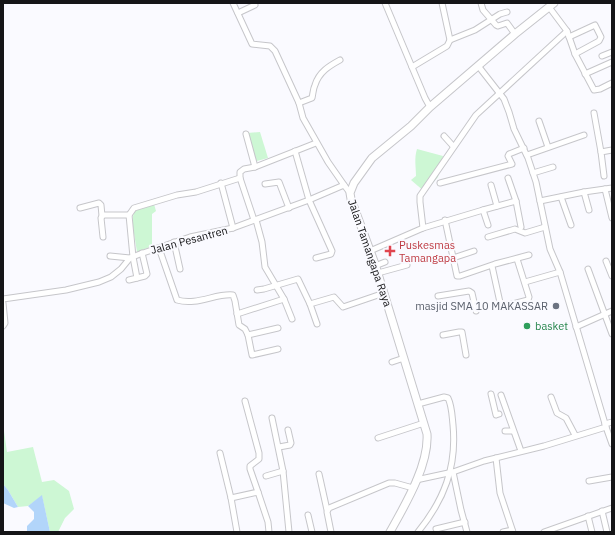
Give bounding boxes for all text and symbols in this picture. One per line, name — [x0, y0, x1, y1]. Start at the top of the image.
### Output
street label: Jalan Tamangapa Raya — [345, 197, 395, 309]
street label: Jalan Pesantren — [149, 223, 229, 257]
place label: Puskesmas Tamangapa — [399, 238, 456, 265]
marker: Puskesmas Tamangapa — [384, 245, 396, 257]
place label: masjid SMA 10 MAKASSAR — [415, 299, 548, 313]
marker: masjid SMA 10 MAKASSAR — [551, 301, 561, 311]
place label: basket — [535, 319, 568, 333]
marker: basket — [522, 321, 532, 331]

